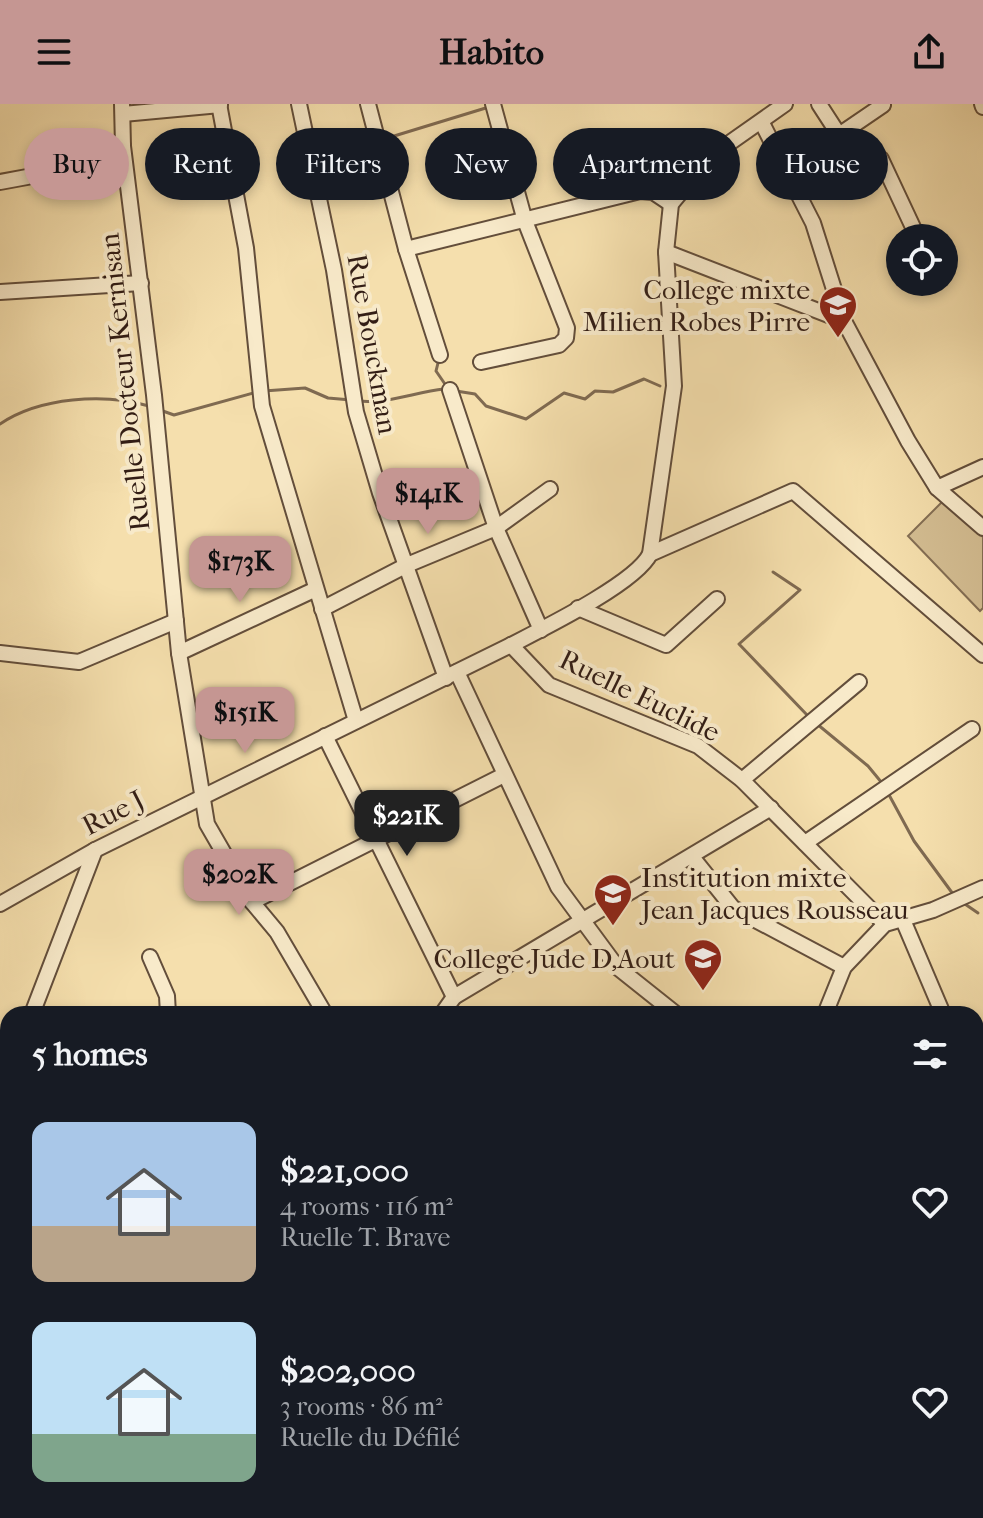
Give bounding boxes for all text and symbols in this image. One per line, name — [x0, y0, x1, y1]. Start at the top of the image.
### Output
icon: menu — [32, 30, 76, 74]
icon: share — [907, 30, 951, 74]
text: Habito — [439, 31, 544, 73]
chip: Buy — [24, 128, 129, 200]
chip: Rent — [145, 128, 260, 200]
chip: Filters — [276, 128, 409, 200]
chip: New — [425, 128, 537, 200]
chip: Apartment — [553, 128, 740, 200]
chip: House — [756, 128, 888, 200]
map controls — [886, 224, 958, 296]
button: locate — [886, 224, 958, 296]
street label: Ruelle Docteur Kernisan — [92, 231, 157, 533]
street label: Rue Bouckman — [340, 251, 405, 437]
place label: College mixte Milien Robes Pirre — [583, 273, 810, 338]
school or university icon: College mixte Milien Robes Pirre — [817, 284, 859, 339]
pin: $141K — [372, 468, 484, 536]
text: $141K — [394, 478, 462, 509]
pin: $173K — [184, 536, 296, 604]
text: $173K — [207, 546, 273, 577]
street label: Ruelle Euclide — [554, 642, 726, 749]
pin: $151K — [189, 687, 301, 755]
text: $151K — [214, 697, 276, 728]
street label: Rue J — [76, 783, 150, 842]
pin: $221K — [351, 790, 463, 858]
text: $221K — [372, 800, 442, 831]
pin: $202K — [183, 849, 295, 917]
text: $202K — [202, 859, 276, 890]
place label: Institution mixte Jean Jacques Rousseau — [639, 861, 909, 926]
school or university icon: Institution mixte Jean Jacques Rousseau — [592, 872, 634, 927]
school or university icon: College Jude D,Aout — [682, 937, 724, 992]
place label: College Jude D,Aout — [433, 942, 675, 975]
icon: filters — [908, 1032, 952, 1076]
text: 5 homes — [32, 1034, 147, 1074]
text: $221,000 — [280, 1151, 409, 1191]
icon: home — [96, 1154, 192, 1250]
icon: heart — [908, 1180, 952, 1224]
text: 4 rooms · 116 m² — [280, 1191, 453, 1222]
text: Ruelle T. Brave — [280, 1222, 450, 1253]
text: $202,000 — [280, 1351, 416, 1391]
icon: home — [96, 1354, 192, 1450]
icon: heart — [908, 1380, 952, 1424]
text: 3 rooms · 86 m² — [280, 1391, 443, 1422]
text: Ruelle du Défilé — [280, 1422, 460, 1453]

